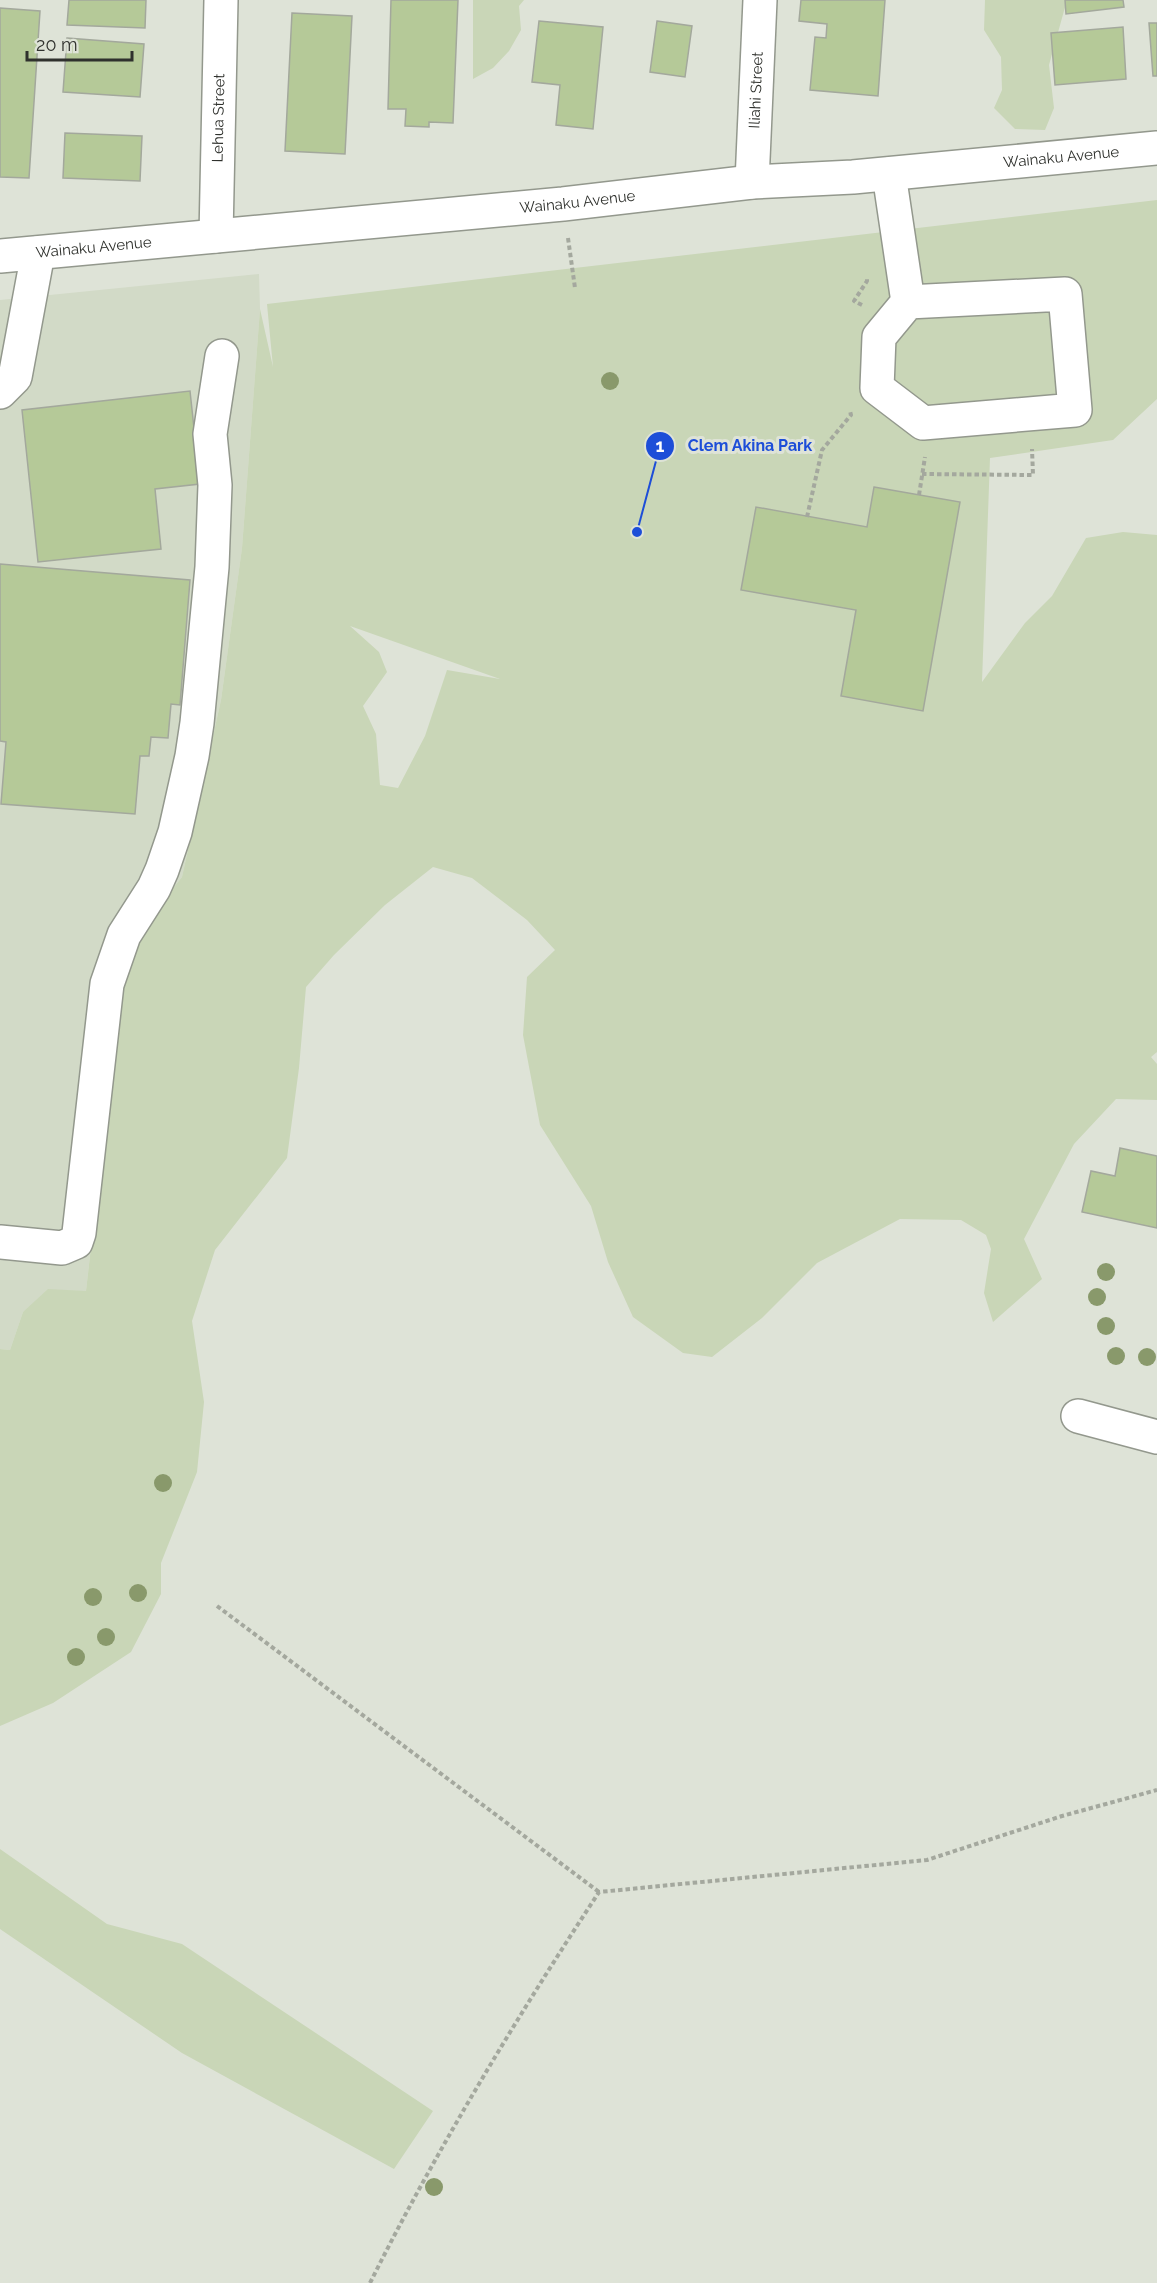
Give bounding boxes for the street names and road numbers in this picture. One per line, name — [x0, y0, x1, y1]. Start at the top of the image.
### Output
street label: Iliahi Street — [745, 51, 767, 129]
street label: Lehua Street — [209, 73, 228, 163]
street label: Wainaku Avenue — [1003, 143, 1120, 172]
street label: Wainaku Avenue — [519, 187, 636, 217]
street label: Wainaku Avenue — [35, 233, 152, 262]

